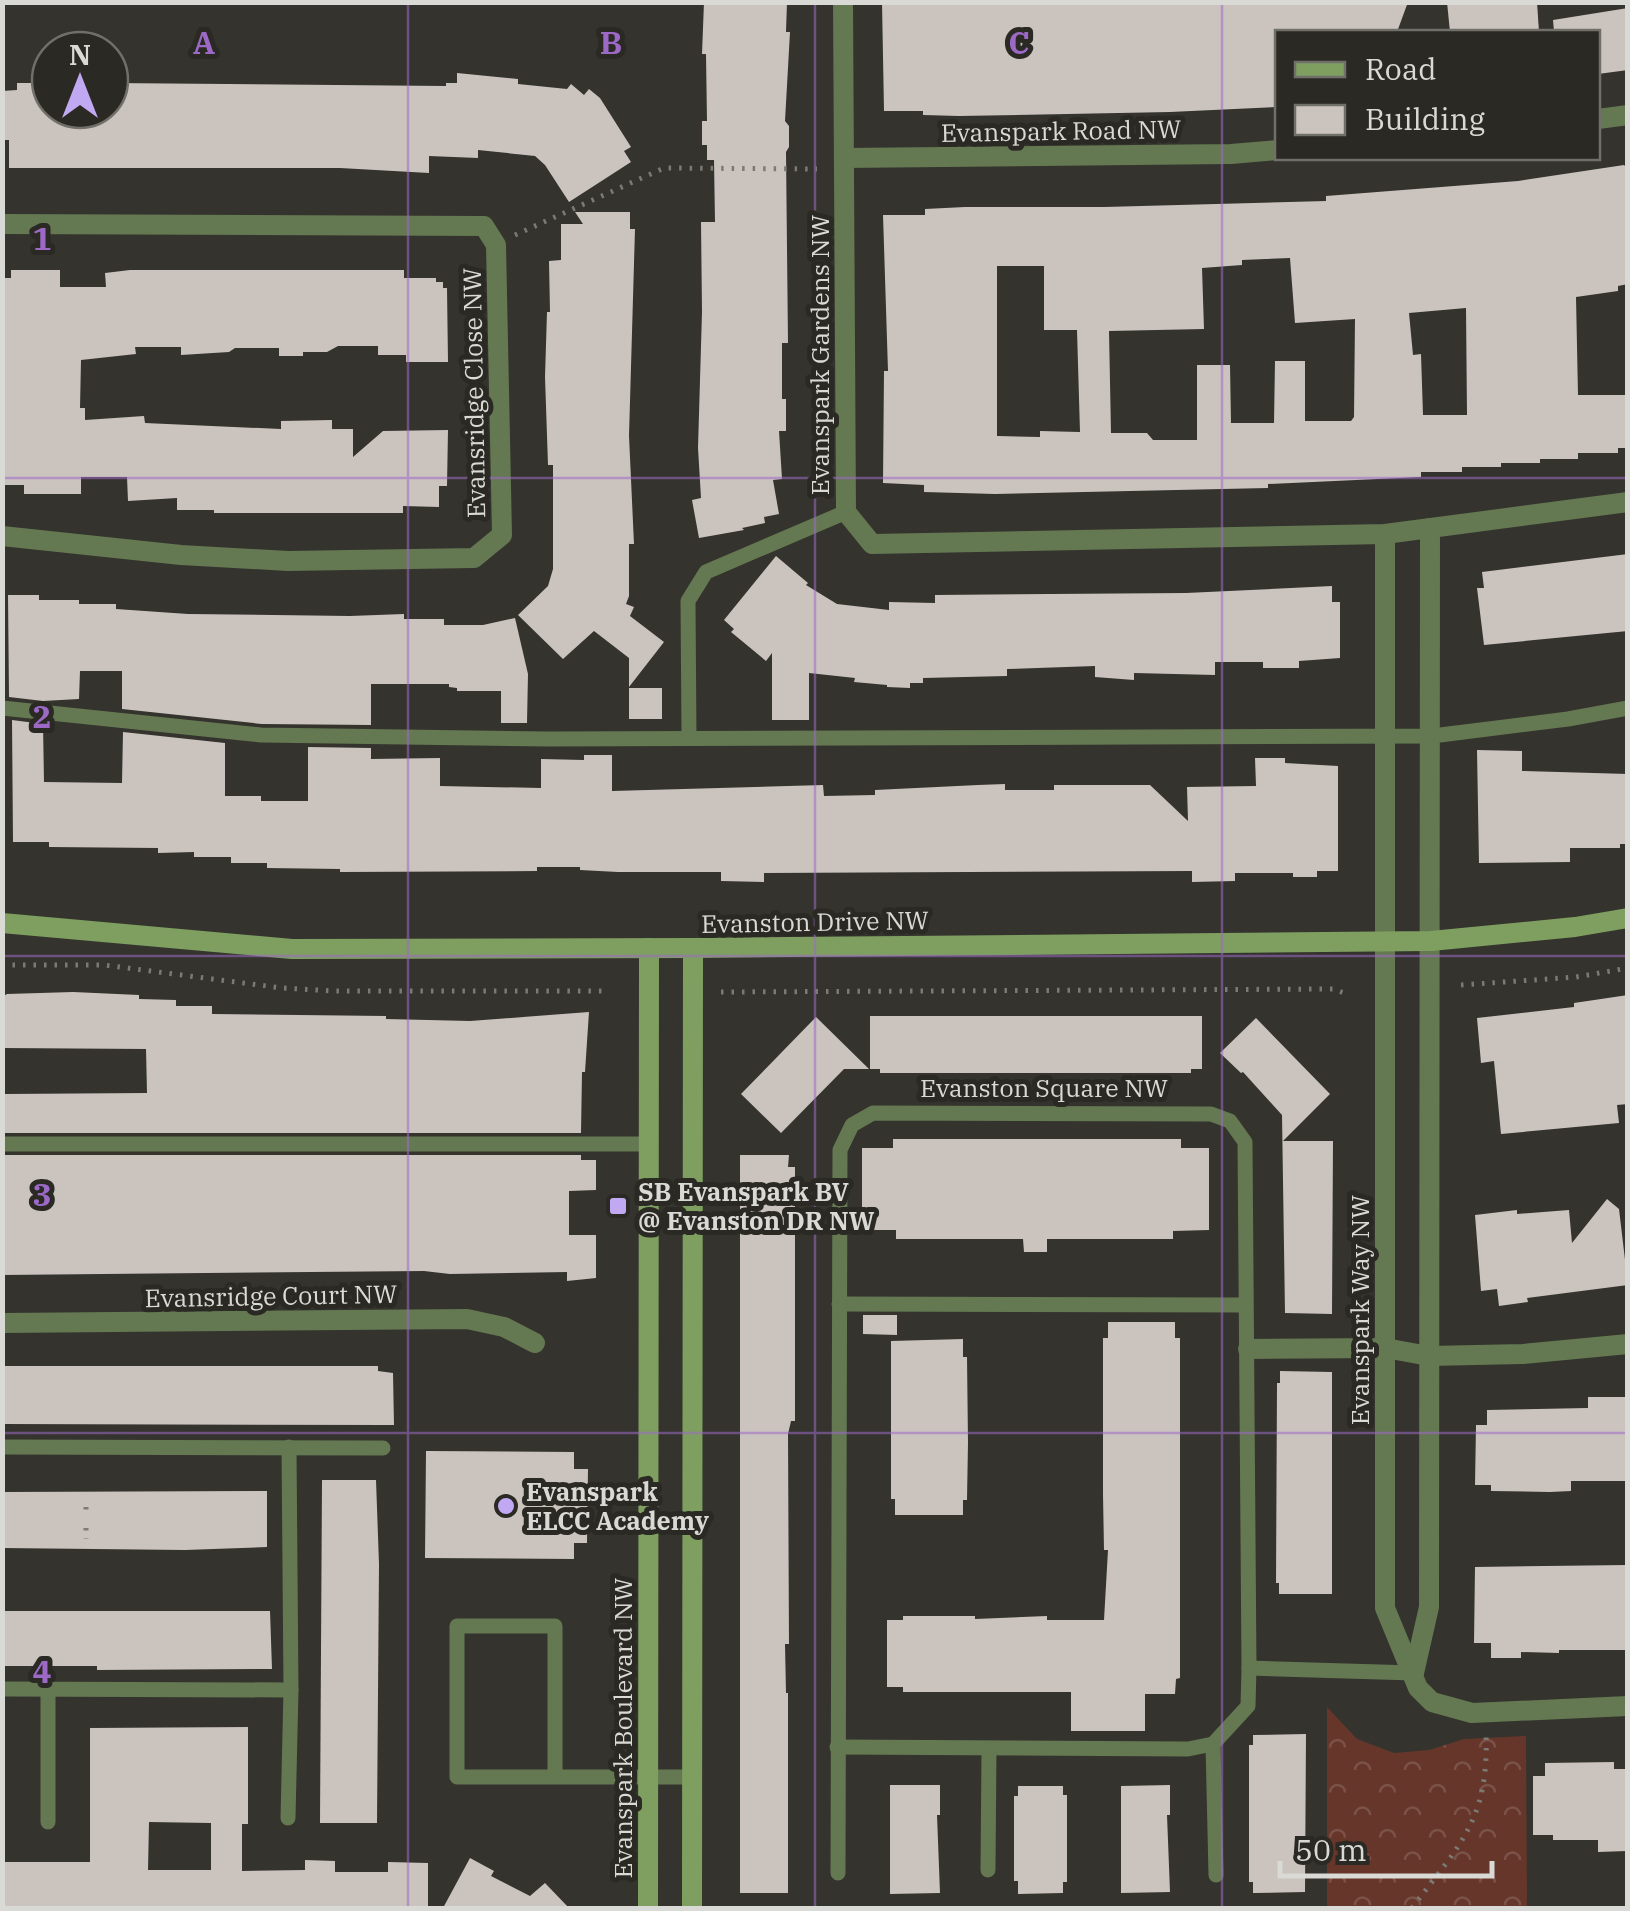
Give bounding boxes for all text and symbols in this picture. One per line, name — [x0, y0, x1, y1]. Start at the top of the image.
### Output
text: A — [193, 21, 215, 63]
text: B — [600, 21, 622, 63]
text: C — [1008, 21, 1030, 63]
north arrow — [30, 30, 130, 130]
legend — [1275, 30, 1600, 160]
text: N — [69, 36, 91, 73]
text: Road — [1365, 49, 1437, 88]
text: Building — [1365, 99, 1485, 138]
street label: Evanspark Road NW — [940, 112, 1182, 149]
street label: Evanspark Gardens NW — [803, 215, 836, 495]
text: 1 — [32, 217, 52, 259]
street label: Evansridge Close NW — [455, 268, 492, 518]
text: 2 — [32, 695, 52, 737]
street label: Evanston Drive NW — [701, 903, 929, 940]
street label: Evanston Square NW — [920, 1071, 1168, 1104]
text: 3 — [32, 1173, 52, 1215]
place label: SB Evanspark BV @ Evanston DR NW — [638, 1175, 875, 1237]
marker: SB Evanspark BV @ Evanston DR NW — [607, 1195, 629, 1217]
street label: Evanspark Way NW — [1343, 1195, 1376, 1425]
street label: Evansridge Court NW — [144, 1277, 398, 1314]
place label: Evanspark ELCC Academy — [526, 1475, 710, 1537]
marker: Evanspark ELCC Academy — [495, 1495, 517, 1517]
street label: Evanspark Boulevard NW — [606, 1577, 639, 1879]
text: 4 — [32, 1650, 52, 1692]
scale bar — [1280, 1816, 1492, 1878]
text: 50 m — [1295, 1830, 1367, 1869]

